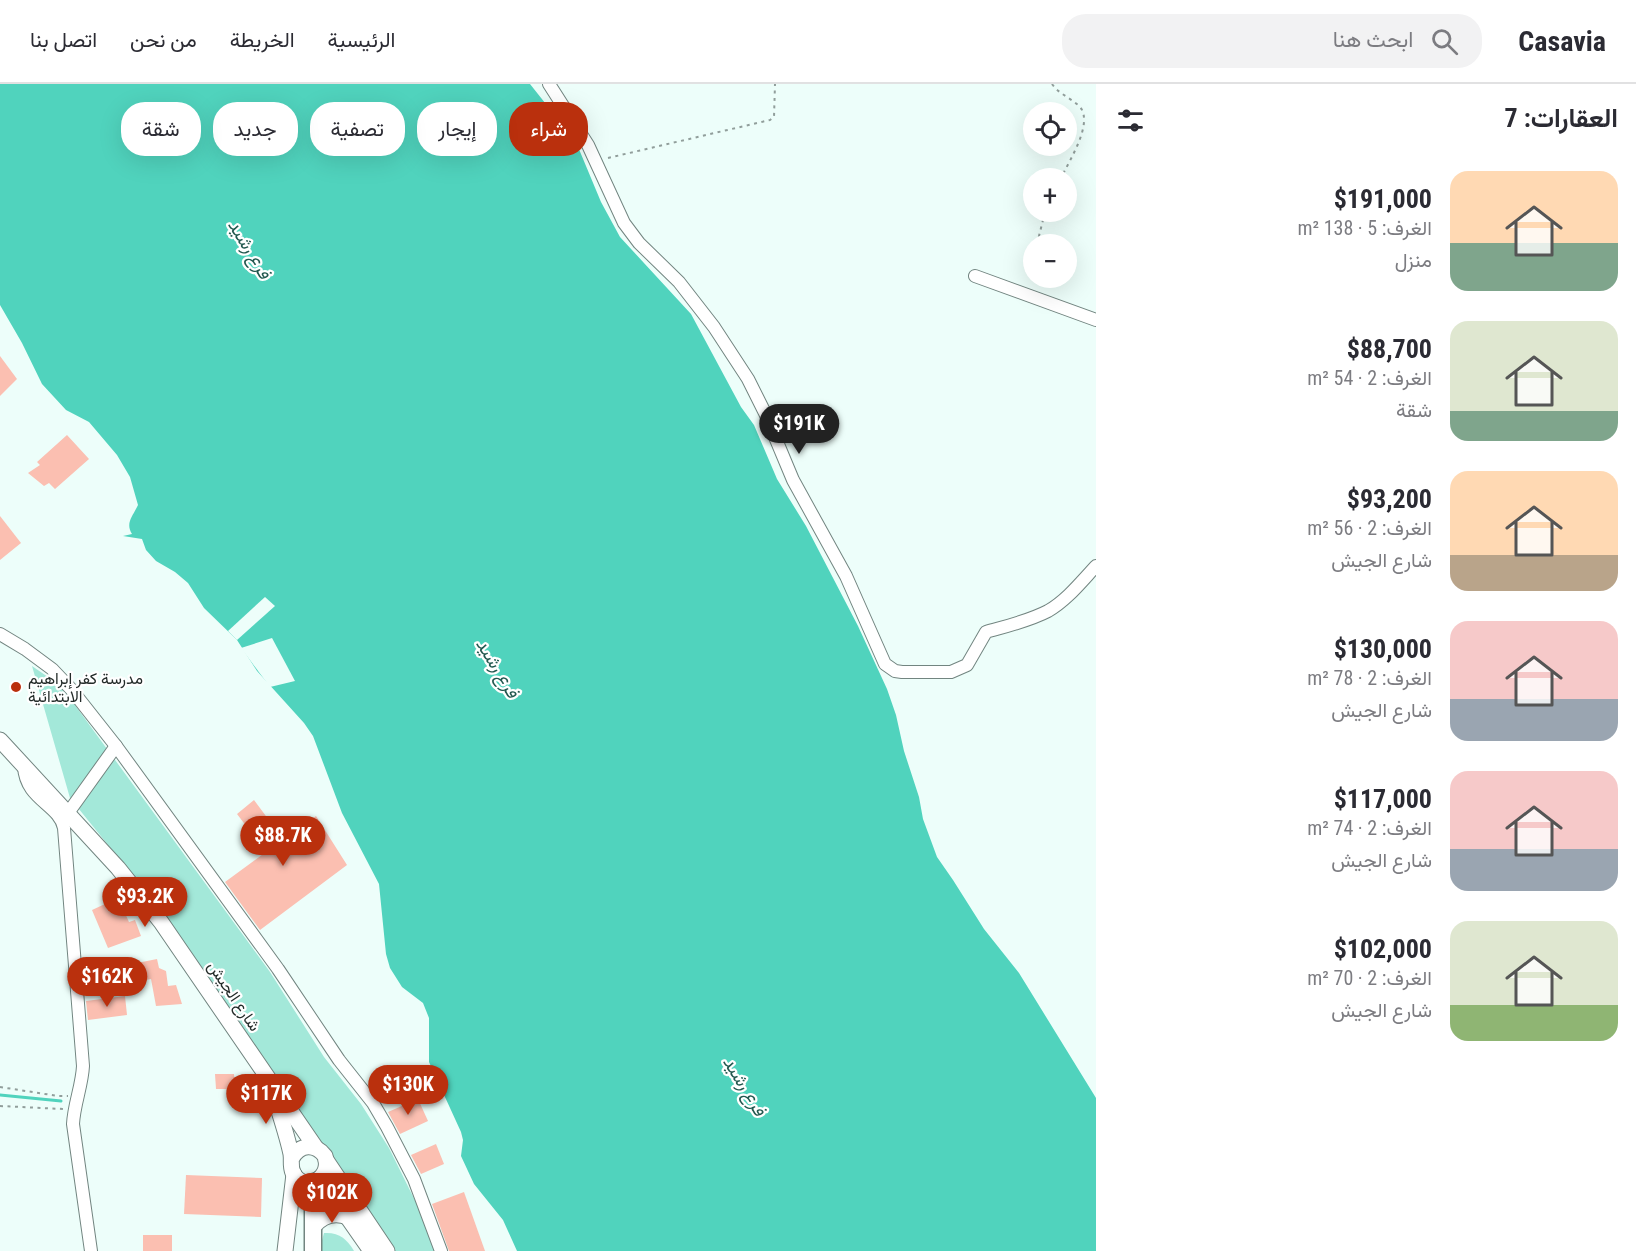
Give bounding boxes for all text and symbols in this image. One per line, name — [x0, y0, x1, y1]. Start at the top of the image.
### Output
search box — [1062, 14, 1482, 68]
icon: search — [1428, 25, 1461, 58]
text: Casavia — [1518, 25, 1606, 58]
text: ابحث هنا — [1333, 27, 1413, 52]
text: اتصل بنا — [30, 28, 97, 52]
text: من نحن — [130, 28, 197, 52]
text: الخريطة — [230, 28, 295, 52]
text: الرئيسية — [328, 28, 396, 52]
chip: شقة — [121, 102, 201, 156]
chip: جديد — [213, 102, 298, 156]
chip: تصفية — [310, 102, 405, 156]
chip: إيجار — [417, 102, 497, 156]
chip: شراء — [509, 102, 588, 156]
map controls — [1023, 102, 1077, 288]
button: locate — [1023, 102, 1077, 156]
text: العقارات: 7 — [1505, 103, 1618, 133]
icon: filters — [1114, 104, 1147, 137]
button: + — [1023, 168, 1077, 222]
text: $191,000 — [1334, 184, 1432, 214]
icon: home — [1498, 195, 1570, 267]
water label: فرع رشيد — [222, 216, 276, 285]
text: الغرف: 5 · 138 m² — [1297, 216, 1432, 240]
button: − — [1023, 234, 1077, 288]
text: منزل — [1395, 248, 1432, 272]
text: $88,700 — [1347, 334, 1432, 364]
icon: home — [1498, 345, 1570, 417]
text: الغرف: 2 · 54 m² — [1307, 366, 1432, 390]
text: شقة — [1396, 398, 1432, 422]
pin: $191K — [757, 404, 841, 455]
text: $191K — [773, 411, 825, 435]
text: $93,200 — [1347, 484, 1432, 514]
icon: home — [1498, 495, 1570, 567]
text: الغرف: 2 · 56 m² — [1307, 516, 1432, 540]
text: شارع الجيش — [1331, 548, 1432, 572]
text: $130,000 — [1334, 634, 1432, 664]
water label: فرع رشيد — [470, 635, 524, 704]
icon: home — [1498, 645, 1570, 717]
text: الغرف: 2 · 78 m² — [1307, 666, 1432, 690]
place label: مدرسة كفر إبراهيم الابتدائية — [28, 669, 143, 706]
marker: مدرسة كفر إبراهيم الابتدائية — [9, 680, 23, 694]
text: شارع الجيش — [1331, 698, 1432, 722]
text: $117,000 — [1334, 784, 1432, 814]
icon: home — [1498, 795, 1570, 867]
pin: $88.7K — [234, 816, 332, 867]
text: الغرف: 2 · 74 m² — [1307, 816, 1432, 840]
text: $88.7K — [254, 823, 312, 847]
text: شارع الجيش — [1331, 848, 1432, 872]
pin: $93.2K — [96, 877, 194, 928]
text: $93.2K — [116, 884, 174, 908]
text: $102,000 — [1334, 934, 1432, 964]
icon: home — [1498, 945, 1570, 1017]
pin: $162K — [65, 957, 149, 1008]
street label: شارع الجيش — [202, 957, 264, 1036]
text: $162K — [81, 964, 133, 988]
text: الغرف: 2 · 70 m² — [1307, 966, 1432, 990]
text: شارع الجيش — [1331, 998, 1432, 1022]
water label: فرع رشيد — [717, 1053, 771, 1122]
pin: $130K — [366, 1065, 450, 1116]
text: $130K — [382, 1072, 434, 1096]
pin: $117K — [224, 1074, 308, 1125]
text: $117K — [240, 1081, 292, 1105]
pin: $102K — [290, 1173, 374, 1224]
text: $102K — [306, 1180, 358, 1204]

